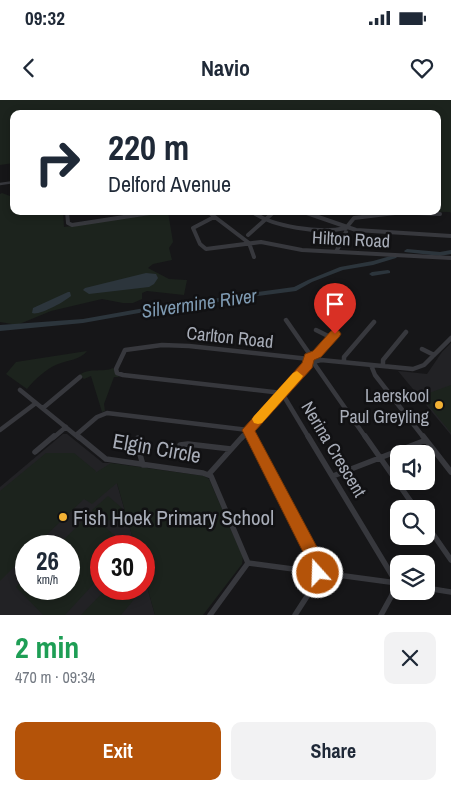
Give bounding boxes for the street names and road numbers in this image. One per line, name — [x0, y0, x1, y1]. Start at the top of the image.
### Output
street label: Hilton Road — [311, 224, 391, 254]
street label: Carlton Road — [185, 320, 275, 354]
street label: Nerina Crescent — [296, 397, 372, 501]
street label: Elgin Circle — [111, 426, 203, 470]

